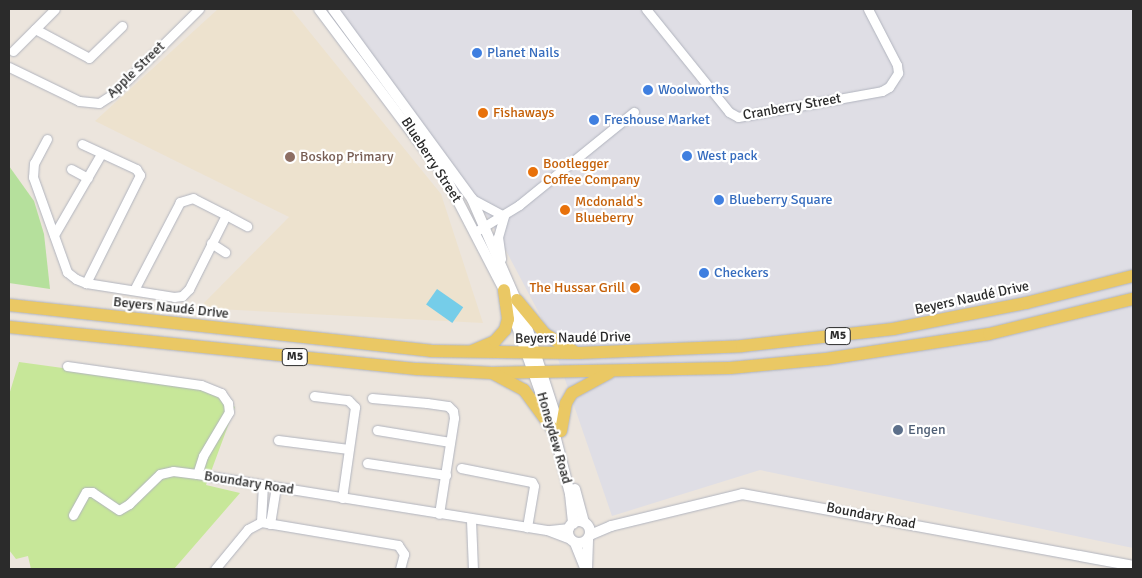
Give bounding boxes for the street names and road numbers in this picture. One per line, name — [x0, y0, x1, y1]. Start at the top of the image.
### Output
street label: Apple Street — [104, 38, 168, 102]
street label: Cranberry Street — [742, 90, 842, 124]
street label: Blueberry Street — [397, 114, 465, 206]
street label: Beyers Naudé Drive — [913, 278, 1031, 318]
street label: Beyers Naudé Drive — [112, 294, 230, 322]
road number: M5 — [824, 326, 852, 346]
street label: Beyers Naudé Drive — [515, 329, 631, 347]
road number: M5 — [281, 348, 309, 367]
street label: Honeydew Road — [533, 390, 575, 486]
street label: Boundary Road — [203, 468, 295, 498]
street label: Boundary Road — [825, 499, 917, 533]

